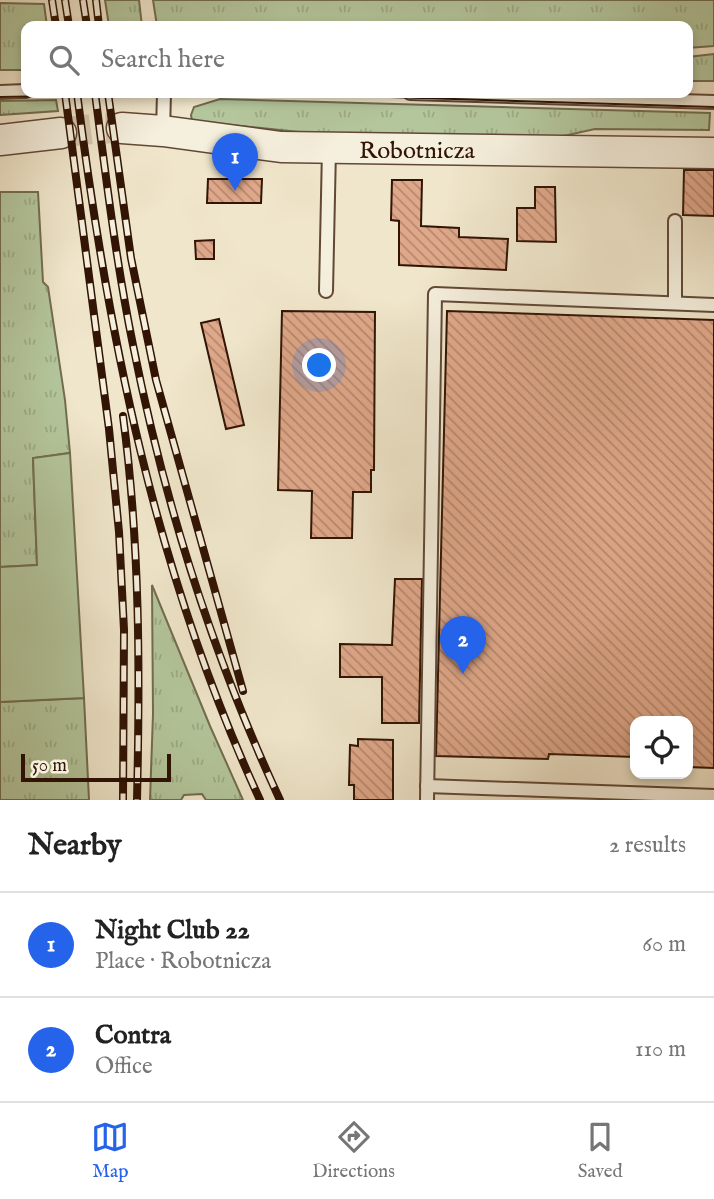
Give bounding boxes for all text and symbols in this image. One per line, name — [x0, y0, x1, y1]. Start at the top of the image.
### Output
search box — [21, 21, 693, 98]
icon: search — [45, 41, 83, 79]
text: Search here — [101, 43, 225, 76]
pin: 1 — [212, 133, 258, 191]
street label: Robotnicza — [359, 136, 476, 167]
your location — [302, 348, 336, 382]
pin: 2 — [440, 616, 486, 674]
map controls — [630, 716, 693, 779]
button: locate — [630, 716, 693, 779]
scale bar — [21, 751, 172, 783]
text: 50 m — [32, 754, 67, 778]
text: Nearby — [28, 827, 121, 865]
text: 2 results — [609, 831, 686, 860]
text: Night Club 22 — [95, 914, 250, 947]
text: 1 — [47, 930, 55, 959]
text: 60 m — [642, 930, 686, 959]
text: Place · Robotnicza — [95, 947, 271, 976]
text: Contra — [95, 1019, 171, 1052]
text: 2 — [46, 1035, 56, 1064]
text: 110 m — [635, 1035, 686, 1064]
text: Office — [95, 1052, 152, 1081]
tab: Map — [91, 1118, 129, 1184]
tab: Directions — [312, 1118, 395, 1184]
tab: Saved — [578, 1118, 623, 1184]

